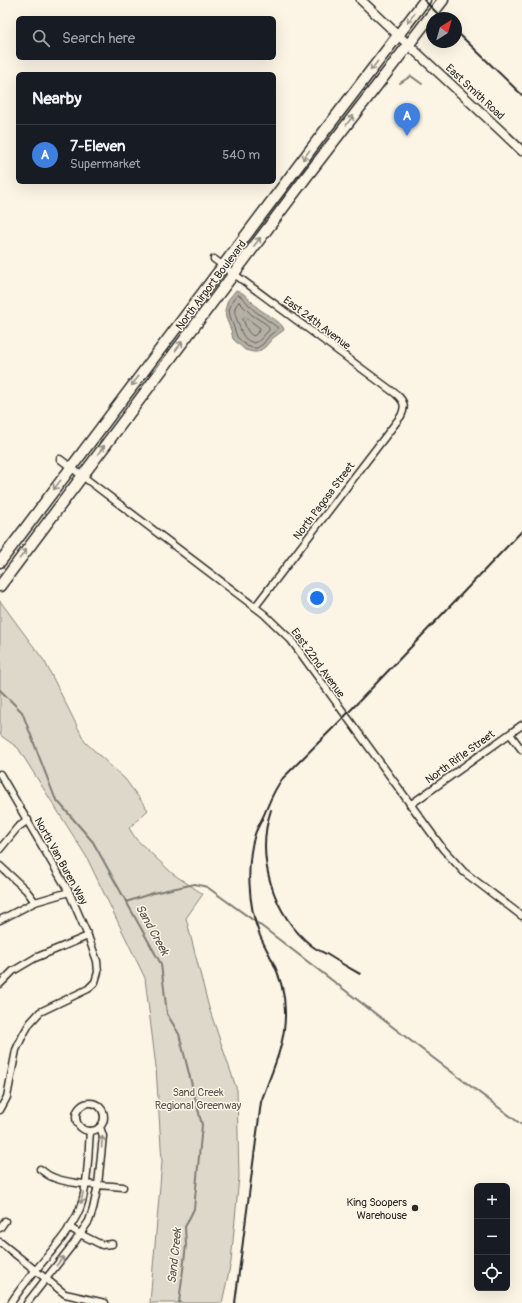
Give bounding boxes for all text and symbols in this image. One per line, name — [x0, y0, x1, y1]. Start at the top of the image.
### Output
one-way arrow — [407, 12, 415, 23]
north arrow — [426, 12, 462, 48]
search box — [16, 16, 276, 60]
icon: search — [30, 27, 52, 49]
text: Search here — [62, 29, 135, 48]
one-way arrow — [369, 61, 378, 72]
street label: East Smith Road — [443, 62, 507, 122]
text: Nearby — [32, 88, 81, 109]
pin: A — [394, 103, 420, 136]
one-way arrow — [346, 114, 354, 125]
text: 7-Eleven — [70, 137, 125, 156]
text: A — [41, 147, 49, 163]
text: 540 m — [222, 147, 260, 163]
one-way arrow — [302, 149, 311, 160]
text: Supermarket — [70, 156, 141, 172]
one-way arrow — [253, 237, 261, 248]
street label: North Airport Boulevard — [173, 238, 249, 332]
street label: East 24th Avenue — [281, 293, 354, 353]
one-way arrow — [175, 341, 183, 352]
one-way arrow — [131, 376, 140, 387]
one-way arrow — [97, 445, 105, 456]
street label: North Pagosa Street — [291, 459, 358, 542]
one-way arrow — [53, 480, 61, 491]
one-way arrow — [19, 549, 27, 560]
your location — [307, 588, 327, 608]
street label: East 22nd Avenue — [288, 626, 348, 701]
street label: North Rifle Street — [423, 727, 498, 786]
street label: North Van Buren Way — [32, 815, 91, 907]
water label: Sand Creek — [132, 902, 173, 959]
park label: Sand Creek Regional Greenway — [155, 1086, 242, 1112]
one-way arrow — [98, 1136, 105, 1149]
map controls — [474, 1183, 510, 1291]
button: + — [474, 1183, 510, 1219]
one-way arrow — [78, 1191, 86, 1204]
place label: King Soopers Warehouse — [347, 1196, 408, 1222]
marker: King Soopers Warehouse — [410, 1203, 420, 1213]
button: − — [474, 1219, 510, 1255]
water label: Sand Creek — [165, 1226, 185, 1285]
button: locate — [474, 1255, 510, 1291]
one-way arrow — [56, 1256, 64, 1267]

